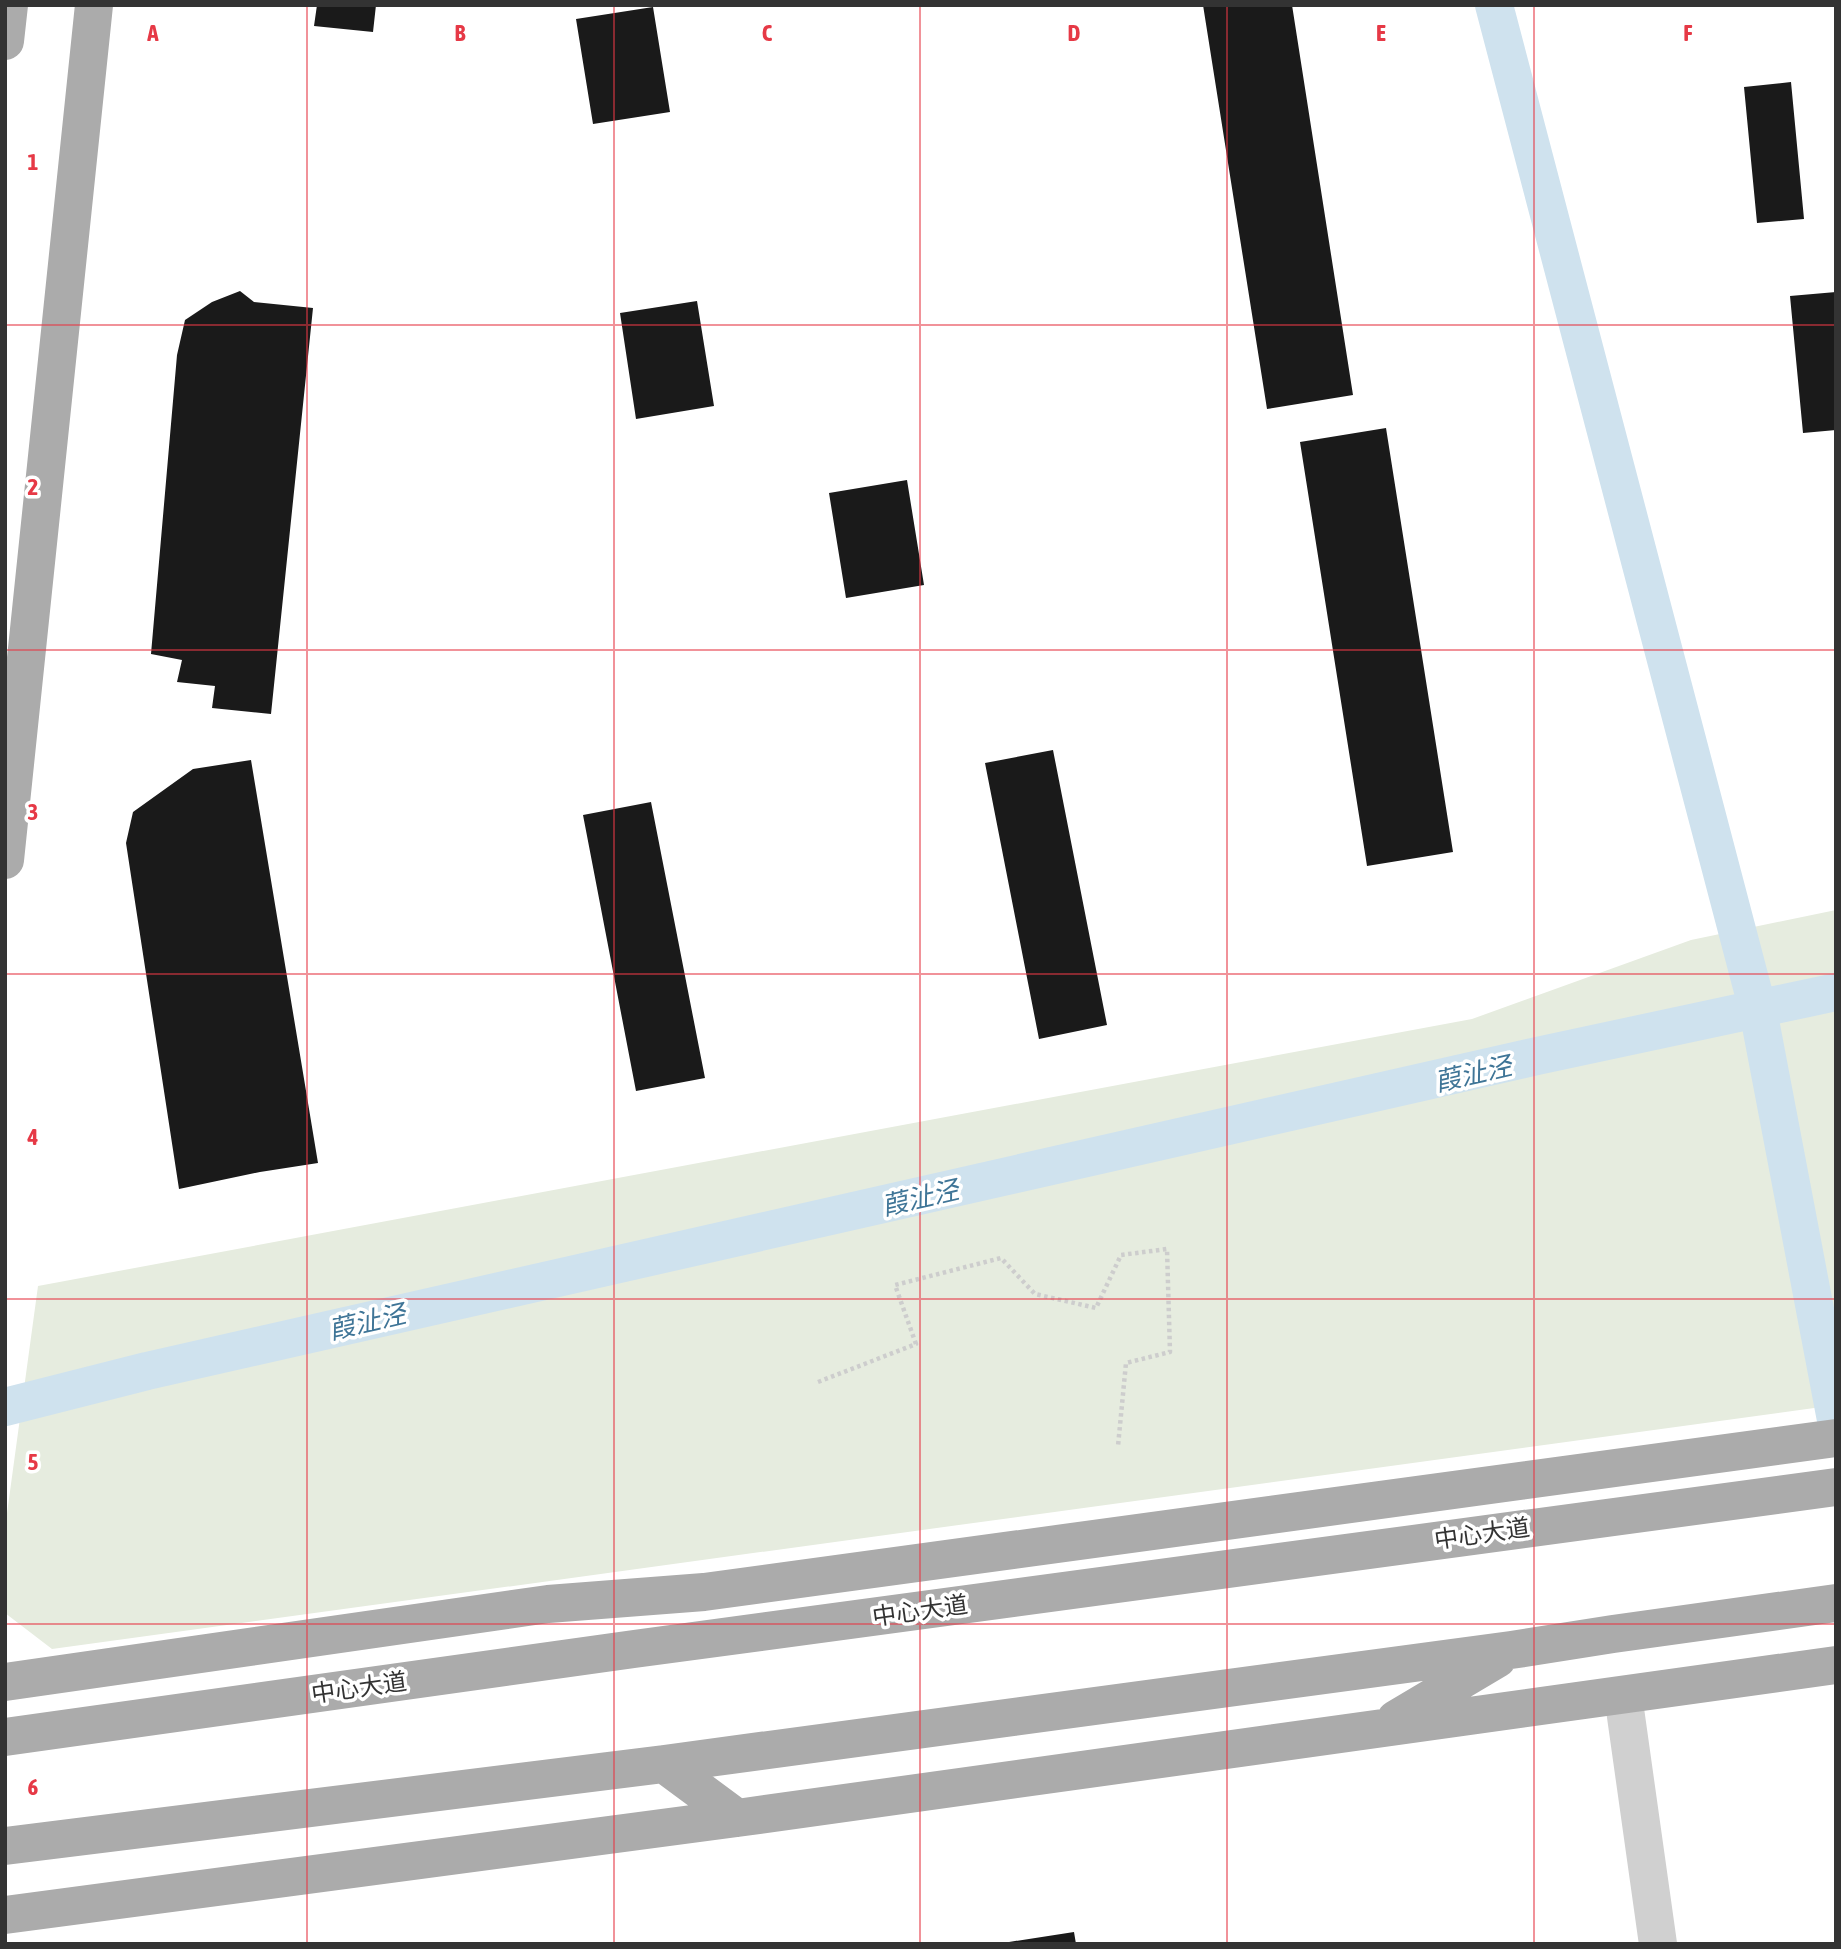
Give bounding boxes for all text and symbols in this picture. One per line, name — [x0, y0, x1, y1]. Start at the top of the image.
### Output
text: A — [146, 20, 159, 46]
text: B — [455, 20, 466, 46]
text: C — [762, 20, 773, 46]
text: D — [1068, 20, 1081, 46]
text: E — [1376, 20, 1386, 46]
text: F — [1683, 20, 1693, 46]
text: 1 — [28, 149, 39, 175]
text: 2 — [28, 474, 38, 500]
text: 3 — [28, 799, 38, 825]
water label: 葭沚泾 — [1432, 1050, 1517, 1097]
text: 4 — [27, 1124, 39, 1150]
water label: 葭沚泾 — [879, 1174, 964, 1221]
water label: 葭沚泾 — [326, 1298, 411, 1345]
text: 5 — [28, 1449, 39, 1475]
street label: 中心大道 — [1433, 1513, 1531, 1554]
street label: 中心大道 — [871, 1590, 969, 1631]
street label: 中心大道 — [310, 1667, 408, 1708]
text: 6 — [28, 1774, 39, 1800]

